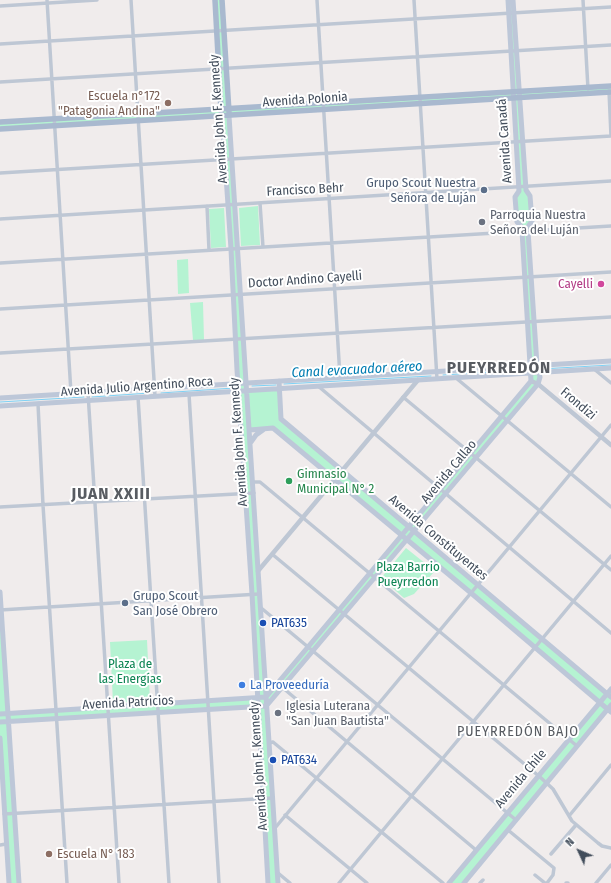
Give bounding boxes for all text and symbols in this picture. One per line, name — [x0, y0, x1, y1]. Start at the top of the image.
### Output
street label: Avenida John F. Kennedy — [207, 54, 231, 184]
place label: Escuela n°172 "Patagonia Andina" — [58, 88, 160, 119]
street label: Avenida Polonia — [262, 89, 348, 111]
marker: Escuela n°172 "Patagonia Andina" — [163, 98, 173, 108]
street label: Avenida Canadá — [494, 98, 516, 184]
place label: Grupo Scout Nuestra Señora de Luján — [366, 175, 476, 206]
street label: Francisco Behr — [266, 180, 344, 200]
marker: Grupo Scout Nuestra Señora de Luján — [479, 185, 489, 195]
place label: Parroquia Nuestra Señora del Luján — [490, 207, 586, 238]
marker: Parroquia Nuestra Señora del Luján — [477, 217, 487, 227]
street label: Doctor Andino Cayelli — [248, 268, 362, 292]
place label: Cayelli — [558, 276, 593, 292]
marker: Cayelli — [596, 279, 606, 289]
water label: Canal evacuador aéreo — [291, 358, 423, 382]
district label: PUEYRREDÓN — [447, 358, 551, 378]
street label: Avenida Julio Argentino Roca — [60, 374, 214, 400]
street label: Avenida John F. Kennedy — [227, 377, 251, 507]
street label: Frondizi — [557, 385, 599, 423]
street label: Avenida Callao — [418, 437, 480, 507]
place label: Gimnasio Municipal N° 2 — [297, 466, 374, 497]
marker: Gimnasio Municipal N° 2 — [284, 476, 294, 486]
district label: JUAN XXIII — [71, 484, 151, 504]
street label: Avenida Constituyentes — [385, 492, 491, 584]
park label: Plaza Barrio Pueyrredon — [376, 559, 440, 590]
place label: Grupo Scout San José Obrero — [133, 588, 218, 619]
marker: Grupo Scout San José Obrero — [120, 598, 130, 608]
place label: PAT635 — [271, 615, 307, 631]
marker: PAT635 — [258, 618, 268, 628]
park label: Plaza de las Energías — [98, 656, 162, 687]
place label: La Proveeduría — [250, 677, 329, 693]
marker: La Proveeduría — [237, 680, 247, 690]
street label: Avenida Patricios — [82, 693, 174, 713]
place label: Iglesia Luterana "San Juan Bautista" — [286, 698, 389, 729]
street label: Avenida John F. Kennedy — [247, 701, 271, 831]
marker: Iglesia Luterana "San Juan Bautista" — [273, 708, 283, 718]
district label: PUEYRREDÓN BAJO — [457, 724, 579, 740]
street label: Avenida Chile — [492, 746, 550, 812]
place label: PAT634 — [281, 752, 317, 768]
marker: PAT634 — [268, 755, 278, 765]
north arrow — [559, 831, 599, 871]
text: N — [563, 835, 577, 849]
place label: Escuela N° 183 — [57, 846, 135, 862]
marker: Escuela N° 183 — [44, 849, 54, 859]

